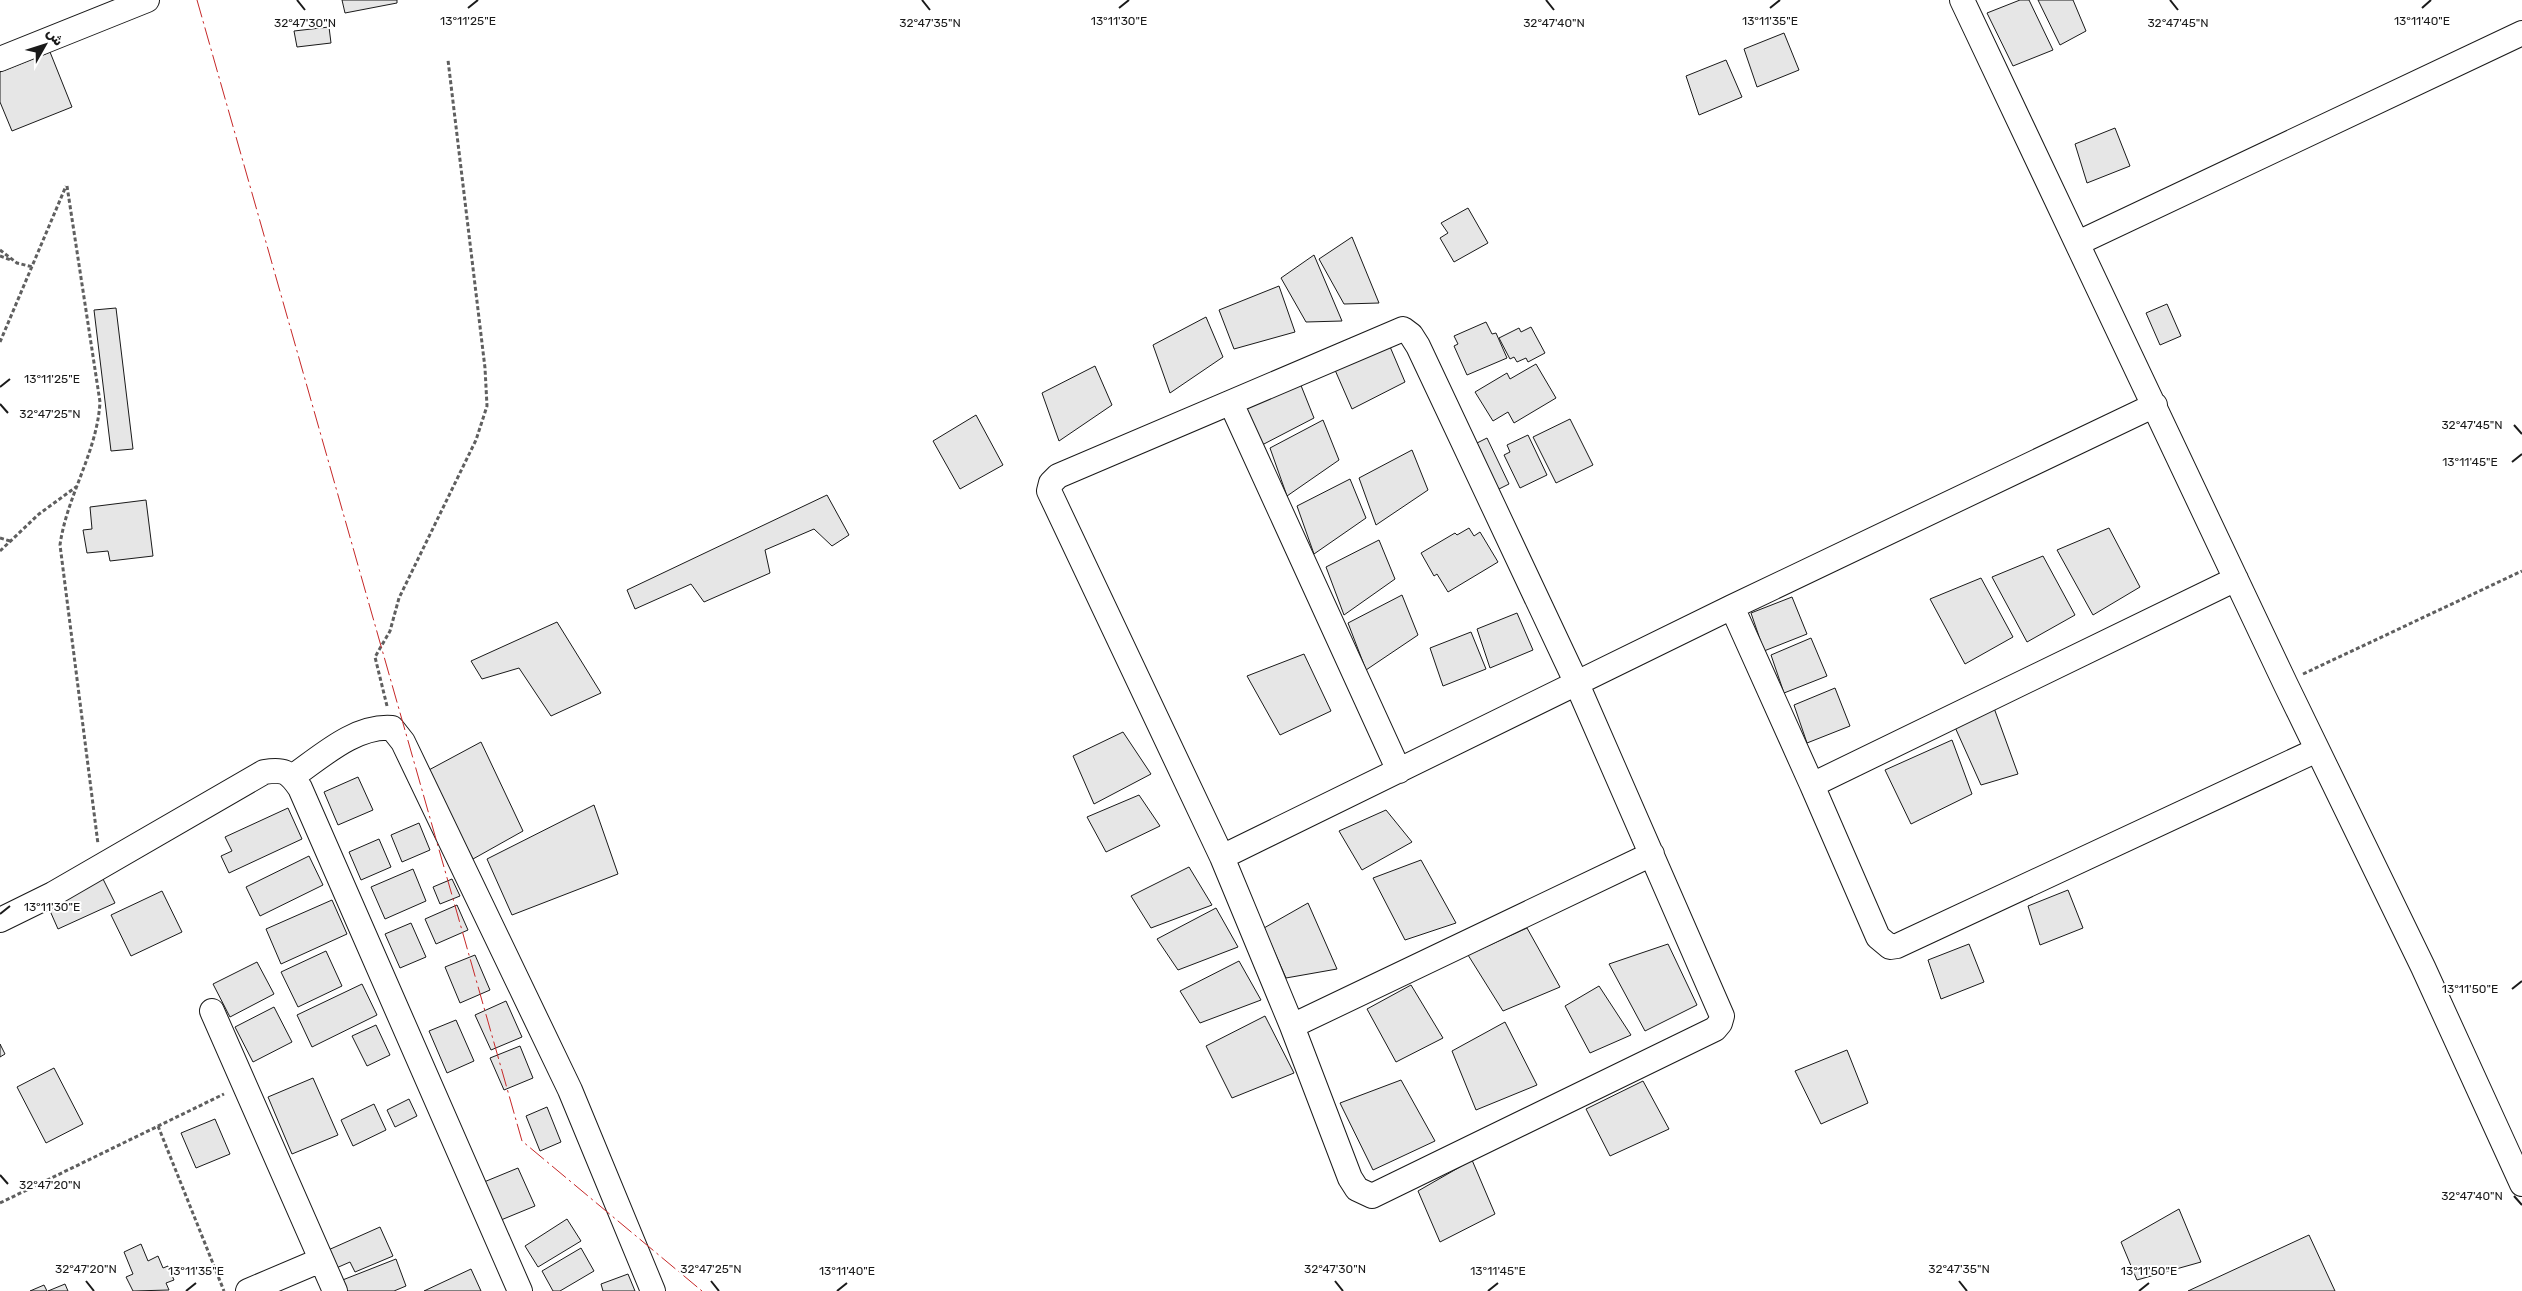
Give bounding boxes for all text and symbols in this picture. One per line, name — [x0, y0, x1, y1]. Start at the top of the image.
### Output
text: 13°11'25"E — [440, 14, 496, 28]
text: 13°11'30"E — [1091, 14, 1147, 28]
text: 13°11'35"E — [1742, 14, 1798, 28]
text: 13°11'40"E — [2394, 14, 2450, 28]
text: 32°47'30"N — [274, 16, 336, 30]
text: 32°47'35"N — [899, 16, 961, 30]
text: 32°47'40"N — [1523, 16, 1585, 30]
text: 32°47'45"N — [2147, 16, 2209, 30]
north arrow — [20, 20, 70, 70]
text: ش — [43, 25, 67, 50]
text: 13°11'25"E — [24, 372, 80, 386]
text: 32°47'25"N — [19, 407, 81, 421]
text: 32°47'45"N — [2441, 418, 2503, 432]
text: 13°11'45"E — [2442, 455, 2498, 469]
text: 13°11'30"E — [24, 900, 80, 914]
text: 13°11'50"E — [2442, 982, 2498, 996]
text: 32°47'20"N — [19, 1178, 81, 1192]
text: 32°47'40"N — [2441, 1189, 2503, 1203]
text: 32°47'20"N — [55, 1262, 117, 1276]
text: 32°47'25"N — [680, 1262, 742, 1276]
text: 32°47'30"N — [1304, 1262, 1366, 1276]
text: 32°47'35"N — [1928, 1262, 1990, 1276]
text: 13°11'35"E — [168, 1264, 224, 1278]
text: 13°11'40"E — [819, 1264, 875, 1278]
text: 13°11'45"E — [1470, 1264, 1526, 1278]
text: 13°11'50"E — [2121, 1264, 2177, 1278]

